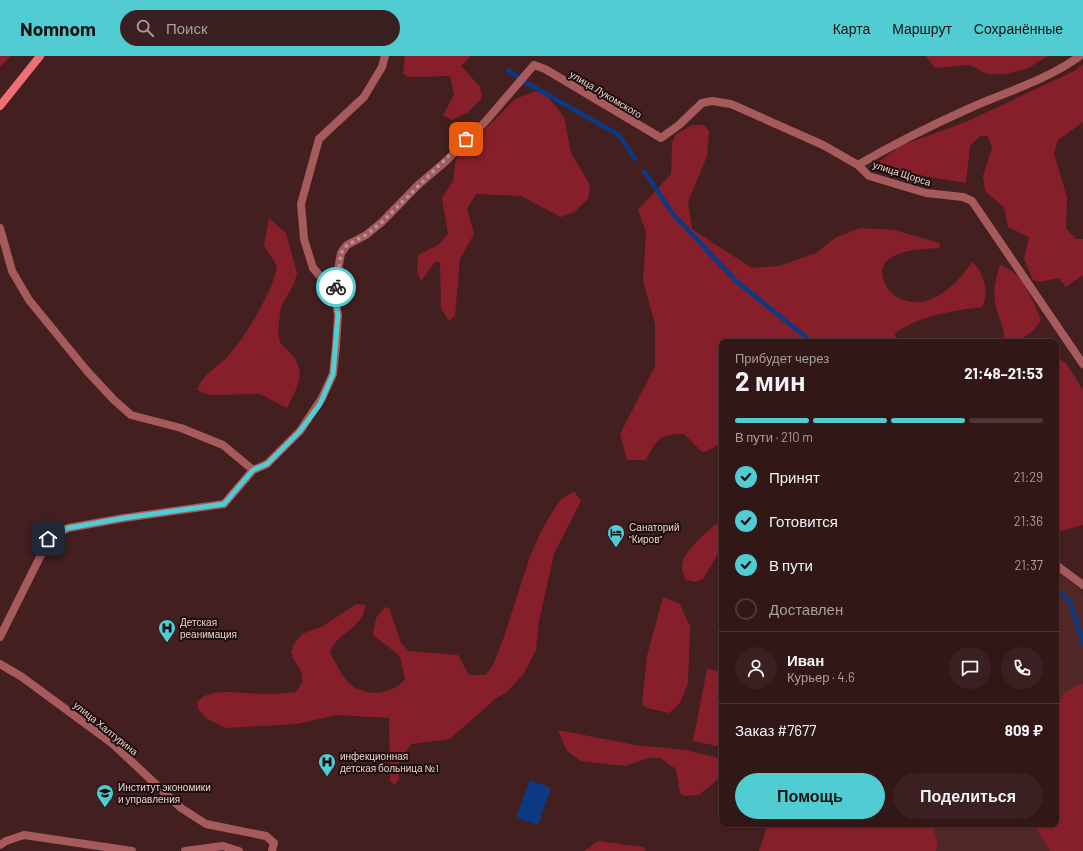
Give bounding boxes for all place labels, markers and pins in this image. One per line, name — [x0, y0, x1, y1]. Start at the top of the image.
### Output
pin — [449, 122, 483, 156]
place label: Санаторий "Киров" — [629, 521, 680, 545]
pin — [31, 522, 65, 556]
hotel icon: Санаторий "Киров" — [606, 523, 626, 548]
place label: Детская реанимация — [180, 616, 237, 640]
hospital icon: Детская реанимация — [157, 618, 177, 643]
place label: инфекционная детская больница №1 — [340, 750, 439, 774]
hospital icon: инфекционная детская больница №1 — [317, 752, 337, 777]
place label: Институт экономики и управления — [118, 781, 211, 805]
school or university icon: Институт экономики и управления — [95, 783, 115, 808]

